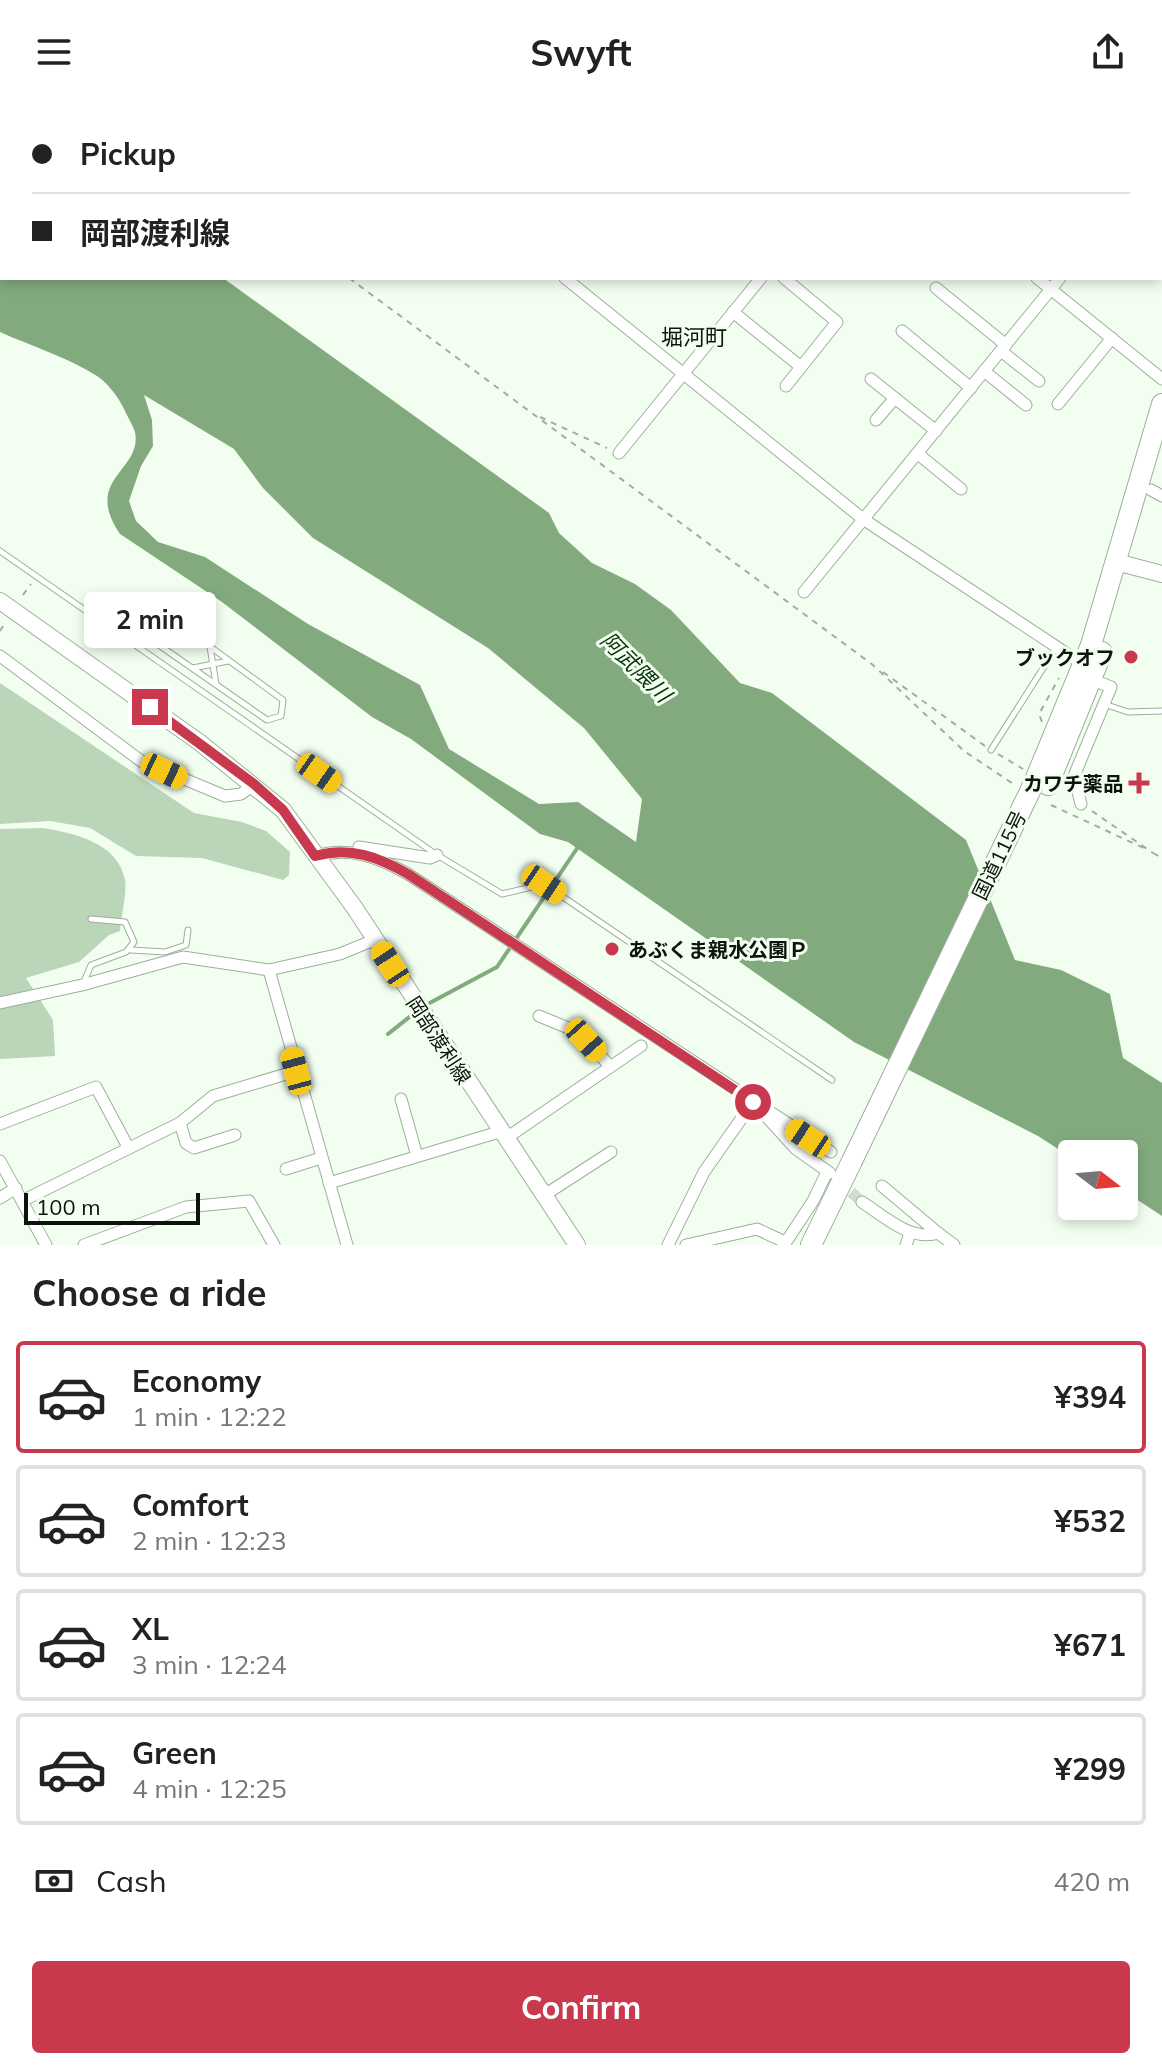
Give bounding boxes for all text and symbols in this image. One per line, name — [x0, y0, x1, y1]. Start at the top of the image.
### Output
icon: menu — [32, 30, 76, 74]
text: Swyft — [530, 30, 632, 75]
icon: share — [1086, 30, 1130, 74]
text: Pickup — [80, 135, 176, 173]
text: 岡部渡利線 — [80, 214, 230, 252]
district label: 堀河町 — [661, 323, 727, 351]
callout: 2 min — [84, 591, 216, 647]
text: 2 min — [116, 603, 184, 636]
water label: 阿武隈川 — [595, 626, 678, 709]
place label: ブックオフ — [1015, 645, 1115, 670]
marker: ブックオフ — [1122, 648, 1140, 666]
route end — [132, 689, 168, 725]
car — [292, 749, 346, 797]
car — [137, 750, 191, 792]
place label: カワチ薬品 — [1023, 771, 1123, 796]
marker: カワチ薬品 — [1130, 774, 1148, 792]
street label: 国道115号 — [967, 806, 1031, 904]
car — [517, 861, 571, 907]
car — [367, 937, 413, 991]
place label: あぶくま親水公園Ｐ — [628, 937, 808, 962]
marker: あぶくま親水公園Ｐ — [603, 940, 621, 958]
street label: 岡部渡利線 — [401, 991, 477, 1089]
car — [561, 1014, 611, 1066]
car — [278, 1045, 314, 1097]
route start — [735, 1084, 771, 1120]
car — [781, 1115, 835, 1161]
north arrow — [1058, 1140, 1138, 1220]
map controls — [1058, 1140, 1138, 1220]
scale bar — [24, 1189, 200, 1225]
text: 100 m — [36, 1193, 101, 1221]
text: Choose a ride — [32, 1270, 266, 1315]
icon: car — [36, 1361, 108, 1433]
text: Economy — [132, 1362, 261, 1400]
text: ¥394 — [1054, 1378, 1126, 1416]
text: 1 min · 12:22 — [132, 1400, 287, 1433]
icon: car — [36, 1485, 108, 1557]
text: Comfort — [132, 1486, 249, 1524]
text: ¥532 — [1054, 1502, 1126, 1540]
text: 2 min · 12:23 — [132, 1524, 287, 1557]
icon: car — [36, 1609, 108, 1681]
text: XL — [132, 1610, 169, 1648]
text: ¥671 — [1054, 1626, 1126, 1664]
text: 3 min · 12:24 — [132, 1648, 287, 1681]
icon: car — [36, 1733, 108, 1805]
text: Green — [132, 1734, 217, 1772]
text: ¥299 — [1054, 1750, 1126, 1788]
text: 4 min · 12:25 — [132, 1772, 287, 1805]
icon: cash — [32, 1859, 76, 1903]
text: Cash — [96, 1862, 167, 1900]
text: 420 m — [1054, 1865, 1130, 1898]
button: Confirm — [32, 1961, 1130, 2053]

